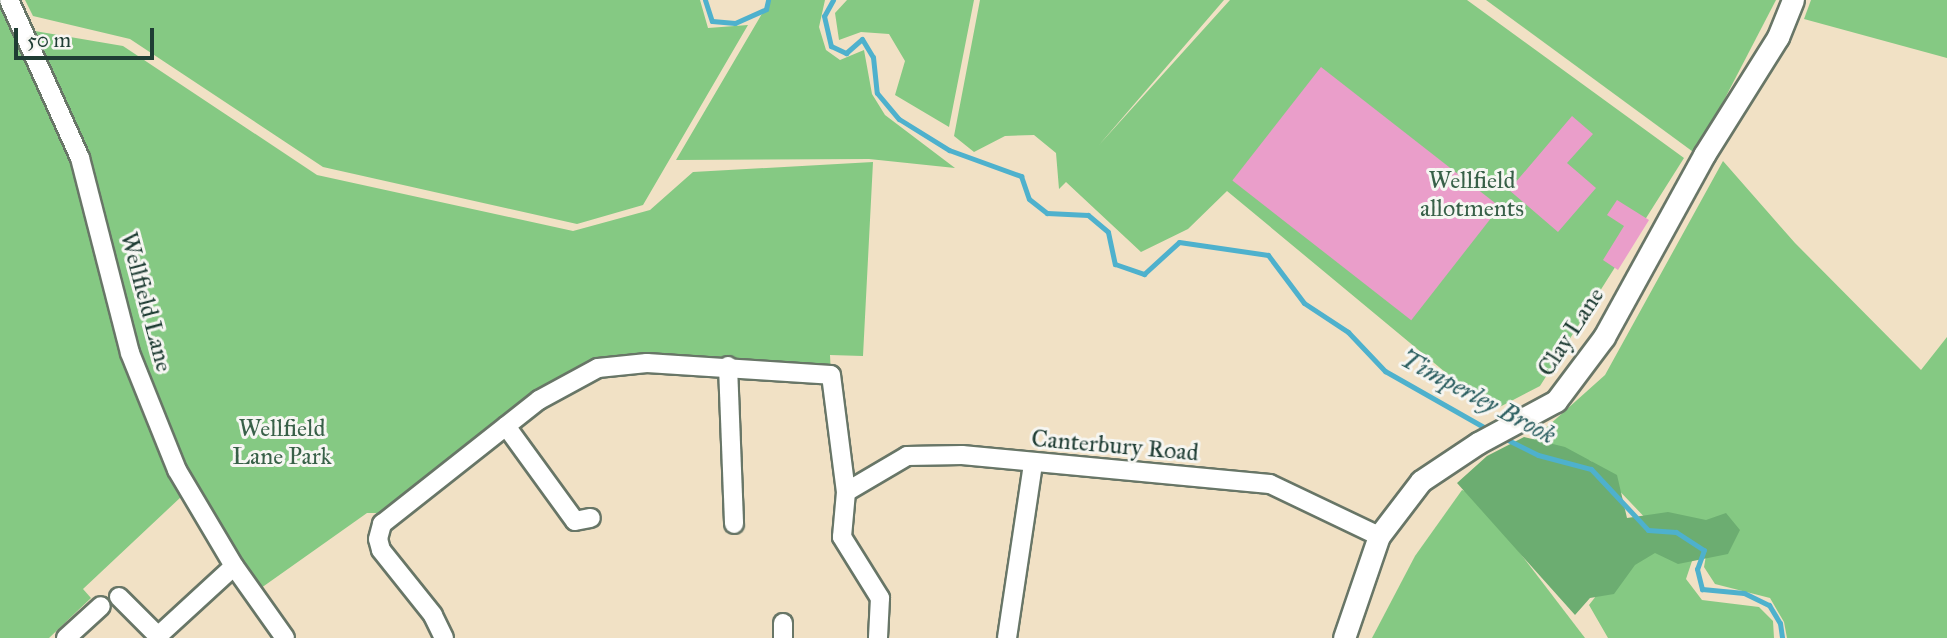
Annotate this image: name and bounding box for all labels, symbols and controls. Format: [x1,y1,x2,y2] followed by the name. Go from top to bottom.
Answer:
[18,14,158,58] scale bar
[27,27,71,53] text: 50 m
[1420,167,1524,223] park label: Wellfield allotments
[114,229,178,375] street label: Wellfield Lane
[1532,282,1610,382] street label: Clay Lane
[1395,343,1561,451] water label: Timperley Brook
[232,415,332,471] park label: Wellfield Lane Park
[1030,424,1200,468] street label: Canterbury Road

